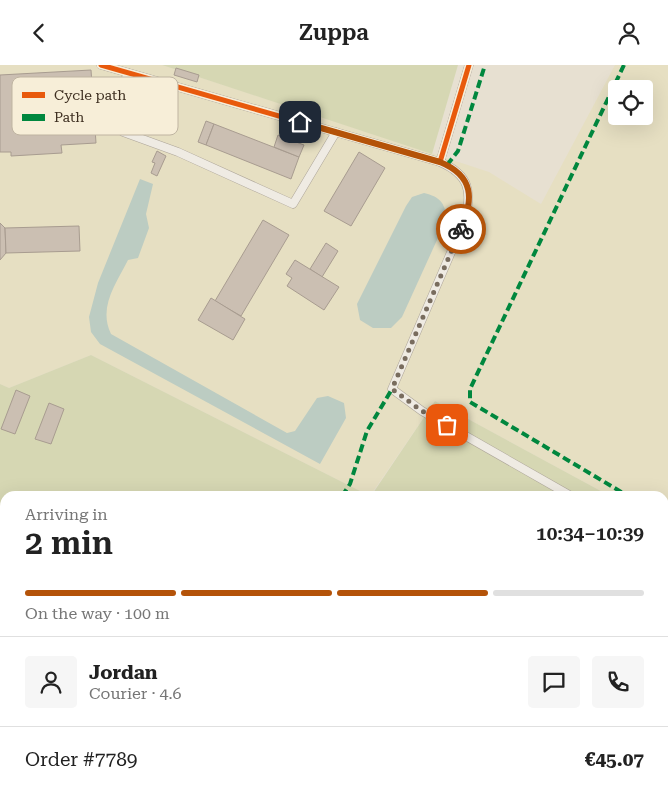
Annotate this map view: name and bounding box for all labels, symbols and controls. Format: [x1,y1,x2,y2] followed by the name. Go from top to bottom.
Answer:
[25,19,53,47] icon: back
[615,19,643,47] icon: person
[299,20,369,45] text: Zuppa
[12,77,178,135] legend
[608,80,653,125] map controls
[608,80,653,125] button: locate
[54,87,126,103] text: Cycle path
[279,101,321,143] pin
[286,108,314,136] icon: home
[54,109,84,125] text: Path
[436,204,486,254] courier
[447,215,475,243] icon: bike
[426,404,468,446] pin
[433,411,461,439] icon: bag
[25,505,108,524] text: Arriving in
[536,522,644,545] text: 10:34–10:39
[25,524,113,562] text: 2 min
[25,604,170,623] text: On the way · 100 m
[25,656,77,708] button: person
[528,656,580,708] button: chat
[592,656,644,708] button: phone
[89,661,158,684] text: Jordan
[89,684,182,703] text: Courier · 4.6
[25,748,137,771] text: Order #7789
[585,748,644,771] text: €45.07

